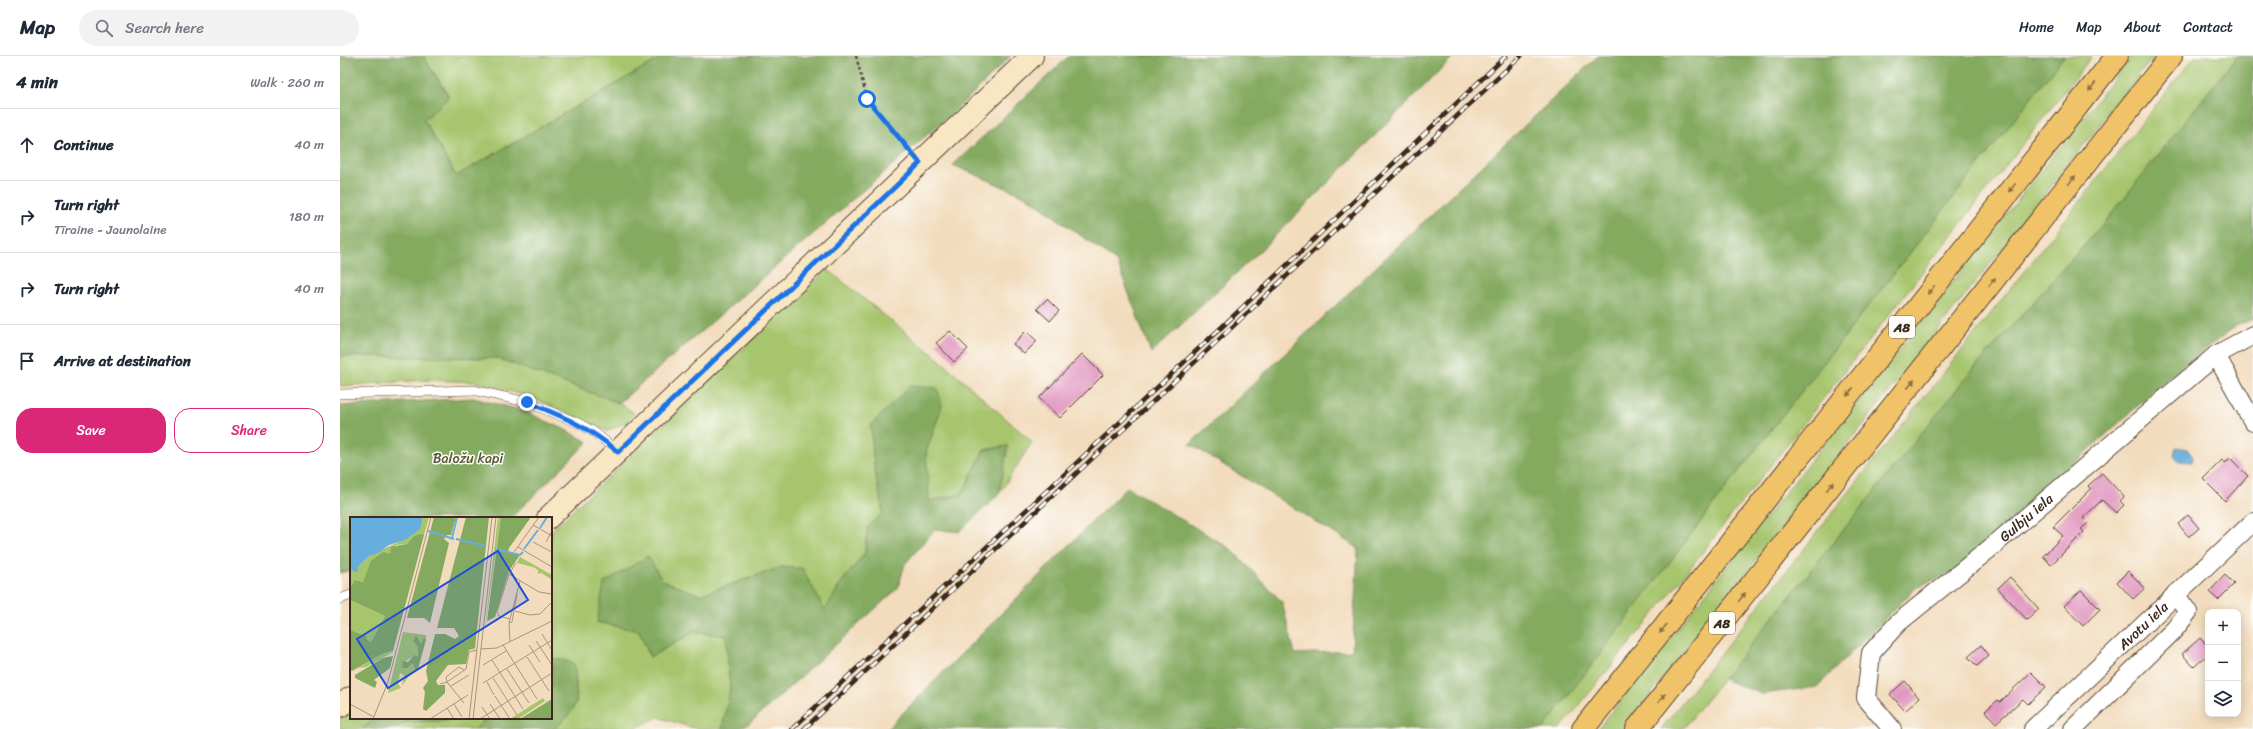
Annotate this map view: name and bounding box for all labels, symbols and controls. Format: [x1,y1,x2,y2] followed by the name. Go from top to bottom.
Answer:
[79,10,359,46] search box
[20,11,55,44] text: Map
[125,15,204,41] text: Search here
[2019,15,2054,40] text: Home
[2076,15,2102,40] text: Map
[2124,15,2161,40] text: About
[2183,15,2233,40] text: Contact
[93,17,115,39] icon: search
[16,67,58,97] text: 4 min
[250,71,324,94] text: Walk · 260 m
[2088,81,2097,92] one-way arrow
[858,90,876,108] route start
[54,132,114,158] text: Continue
[294,133,324,156] text: 40 m
[16,134,38,156] icon: ahead
[2068,174,2077,185] one-way arrow
[2007,183,2016,194] one-way arrow
[54,192,119,218] text: Turn right
[289,205,324,228] text: 180 m
[16,206,38,228] icon: right
[54,218,167,241] text: Tīraine - Jaunolaine
[54,276,119,302] text: Turn right
[1987,276,1996,287] one-way arrow
[294,277,324,300] text: 40 m
[16,278,38,300] icon: right
[1927,285,1935,296] one-way arrow
[1889,316,1915,338] road number: A8
[54,348,191,374] text: Arrive at destination
[16,350,38,372] icon: arrive
[1906,378,1915,389] one-way arrow
[1846,387,1855,398] one-way arrow
[518,393,536,411] route end
[16,408,166,453] button: Save
[174,408,324,453] button: Share
[433,446,504,471] park label: Baložu kapi
[1826,480,1834,491] one-way arrow
[1993,486,2060,548] street label: Gulbju iela
[350,517,552,719] inset map
[1738,591,1747,602] one-way arrow
[2111,594,2175,657] street label: Avotu iela
[2205,609,2241,717] map controls
[2205,609,2241,645] button: +
[1709,612,1735,634] road number: A8
[1658,623,1667,634] one-way arrow
[2205,645,2241,681] button: −
[2205,681,2241,717] button: layers
[1657,693,1666,704] one-way arrow

